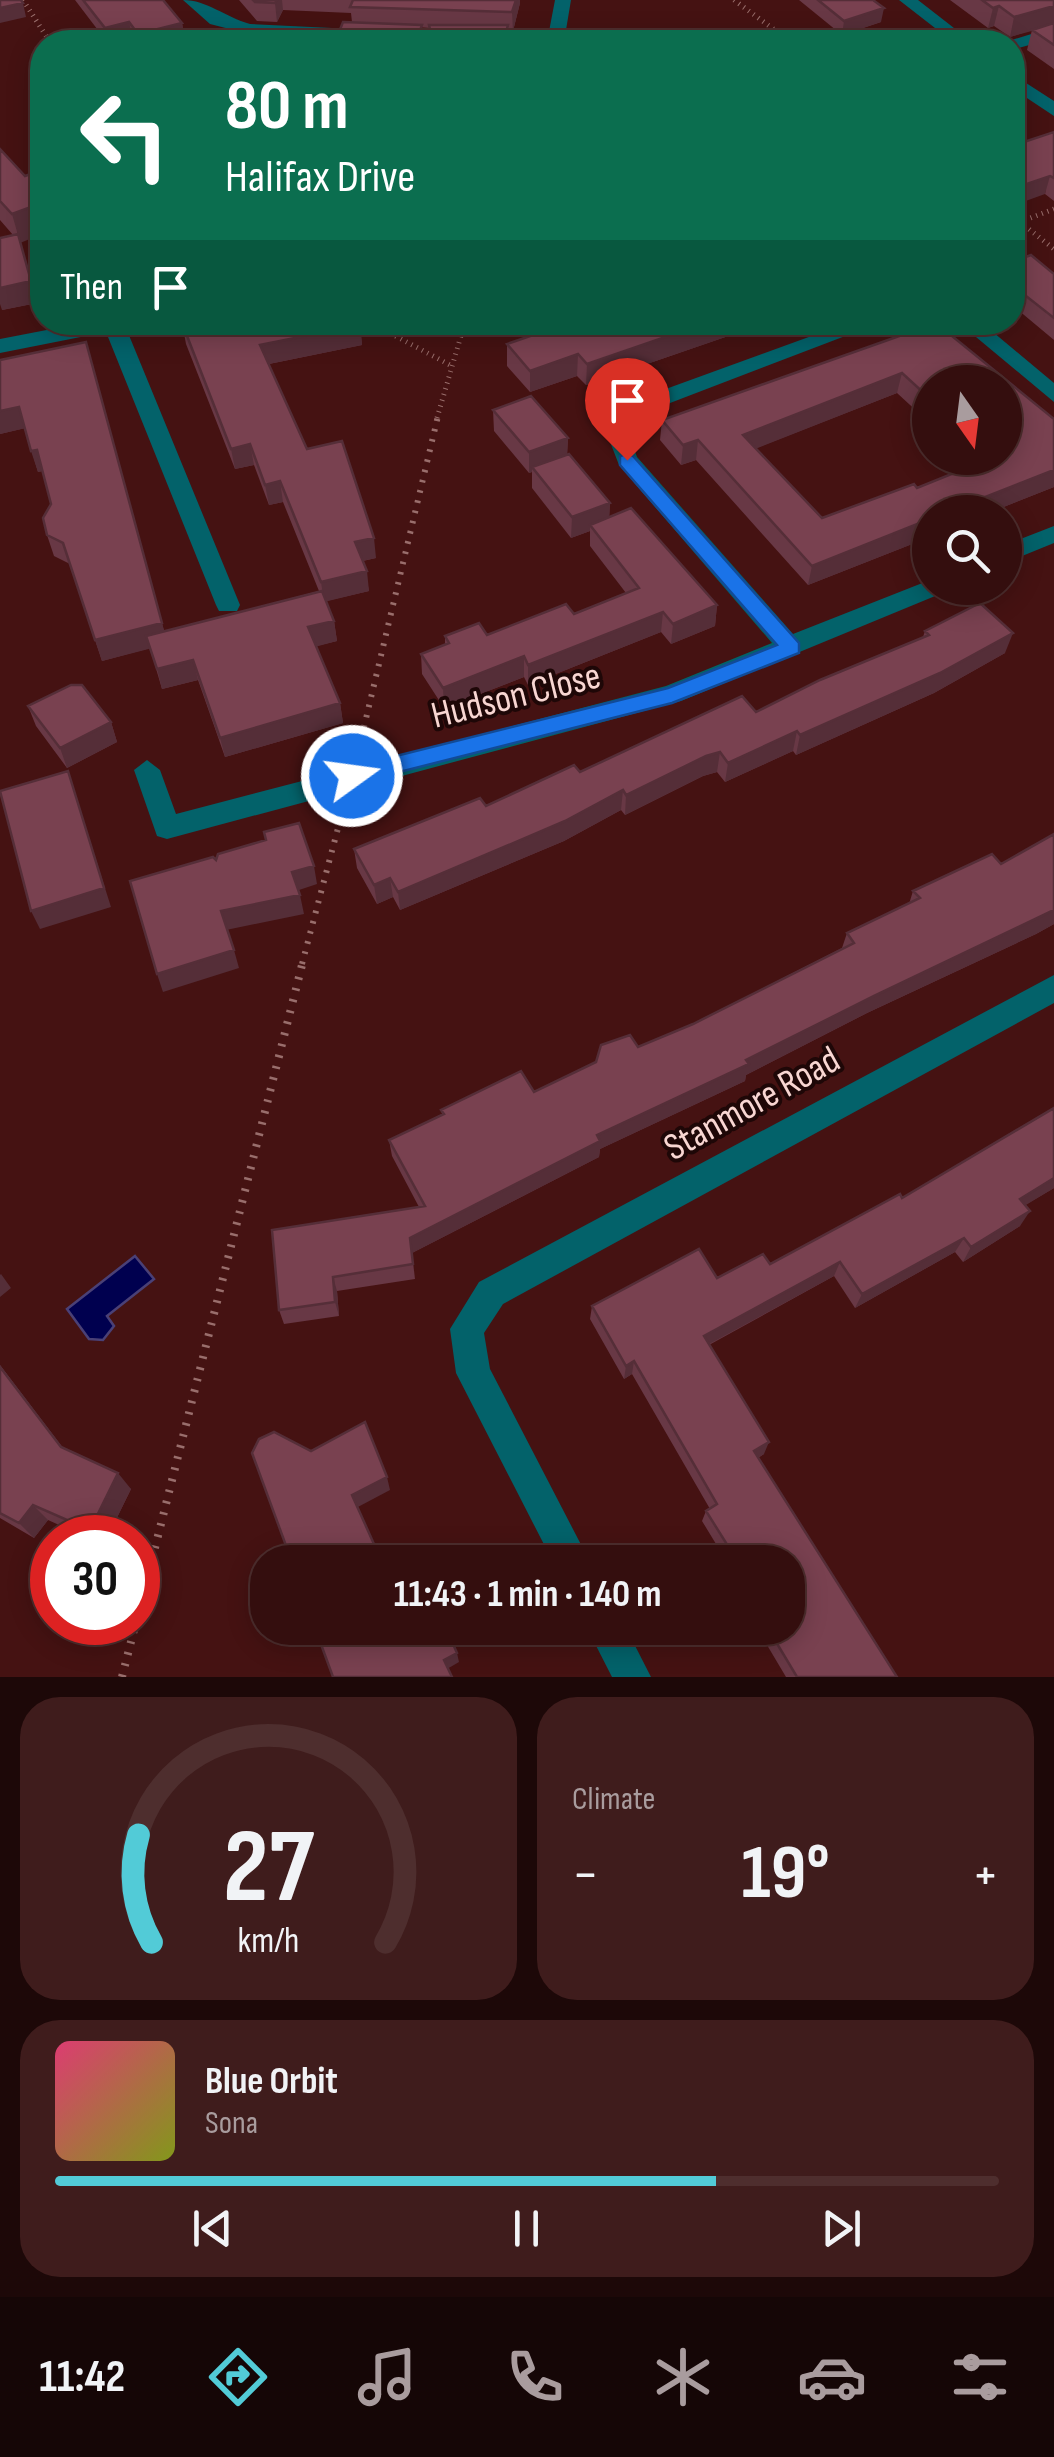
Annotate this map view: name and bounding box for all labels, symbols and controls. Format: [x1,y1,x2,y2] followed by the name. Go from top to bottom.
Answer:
[225,65,349,149] text: 80 m
[60,70,190,200] icon: left
[225,150,415,205] text: Halifax Drive
[143,260,198,315] icon: arrive
[60,265,123,310] text: Then
[585,358,670,461] pin
[912,365,1022,475] north arrow
[912,365,1022,605] map controls
[600,373,655,428] icon: arrive
[912,495,1022,605] button: search
[427,653,605,739] street label: Hudson Close
[300,724,404,828] position arrow
[656,1037,848,1171] street label: Stanmore Road
[30,1515,160,1645] speed limit sign: 30
[394,1572,661,1617] text: 11:43 · 1 min · 140 m
[572,1780,655,1819] text: Climate
[223,1806,315,1931] text: 27
[741,1829,830,1920] text: 19°
[572,1842,599,1909] text: −
[972,1842,999,1909] text: +
[238,1920,299,1963] text: km/h
[205,2059,338,2104] text: Blue Orbit
[205,2104,258,2143] text: Sona
[185,2201,240,2256] icon: previous
[499,2201,554,2256] icon: pause
[814,2201,869,2256] icon: next
[203,2342,273,2412] icon: directions
[352,2342,422,2412] icon: music
[500,2342,570,2412] icon: phone
[648,2342,718,2412] icon: climate
[797,2342,867,2412] icon: car
[945,2342,1015,2412] icon: filters
[39,2350,125,2405] text: 11:42

